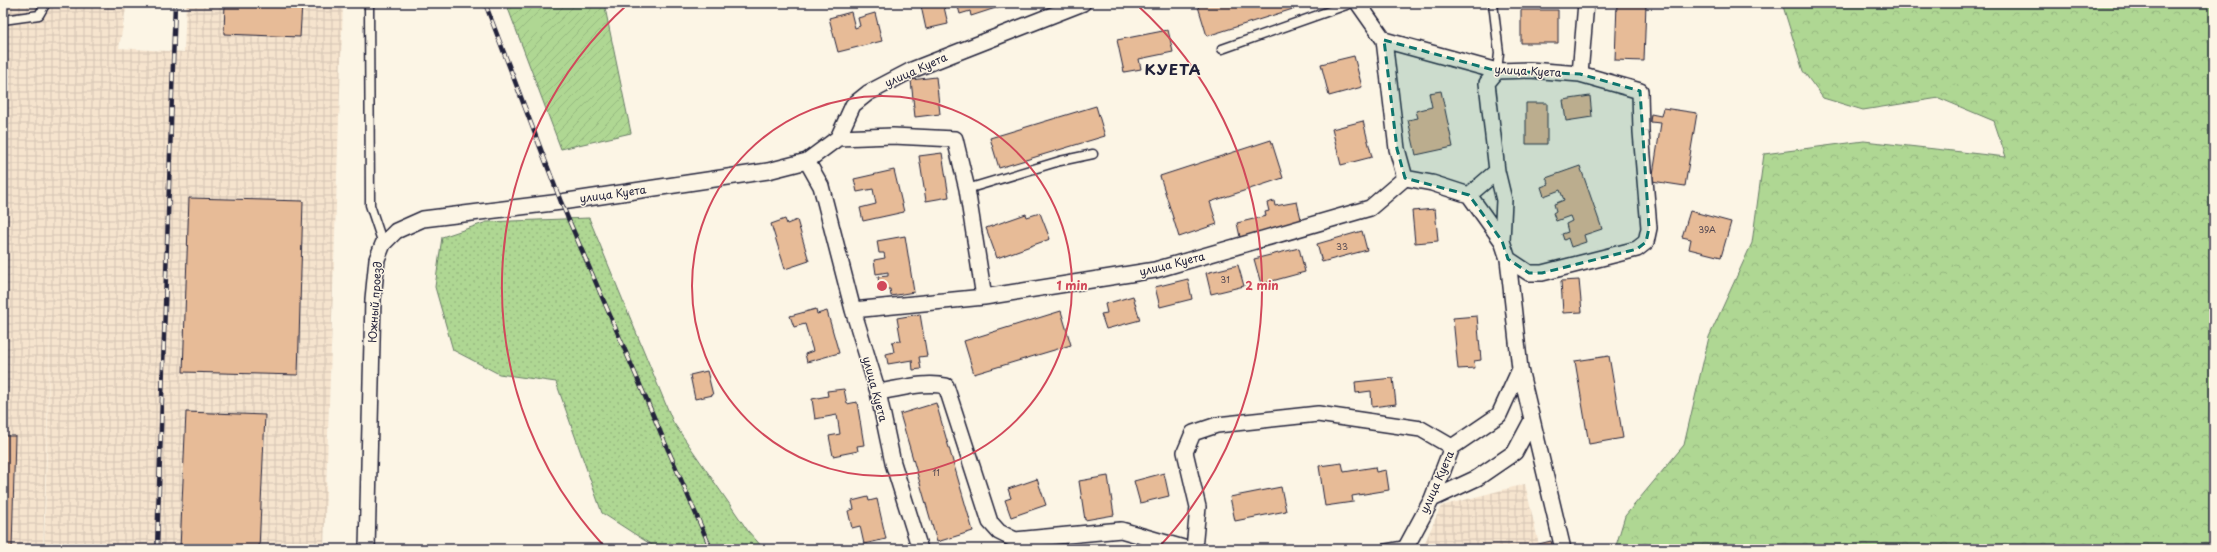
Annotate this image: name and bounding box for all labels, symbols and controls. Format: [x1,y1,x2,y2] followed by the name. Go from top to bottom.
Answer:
[882,48,950,91] street label: улица Куета
[1144,57,1202,80] district label: КУЕТА
[1494,60,1562,81] street label: улица Куета
[579,180,648,207] street label: улица Куета
[1698,222,1716,236] house number: 39А
[1336,239,1348,253] house number: 33
[1137,247,1207,280] street label: улица Куета
[363,261,386,343] street label: Южный проезд
[1220,272,1230,286] house number: 31
[1056,276,1088,294] text: 1 min
[1245,276,1279,294] text: 2 min
[875,279,889,293] centre of rings
[859,354,892,424] street label: улица Куета
[1415,447,1458,516] street label: улица Куета
[932,465,940,479] house number: 11

